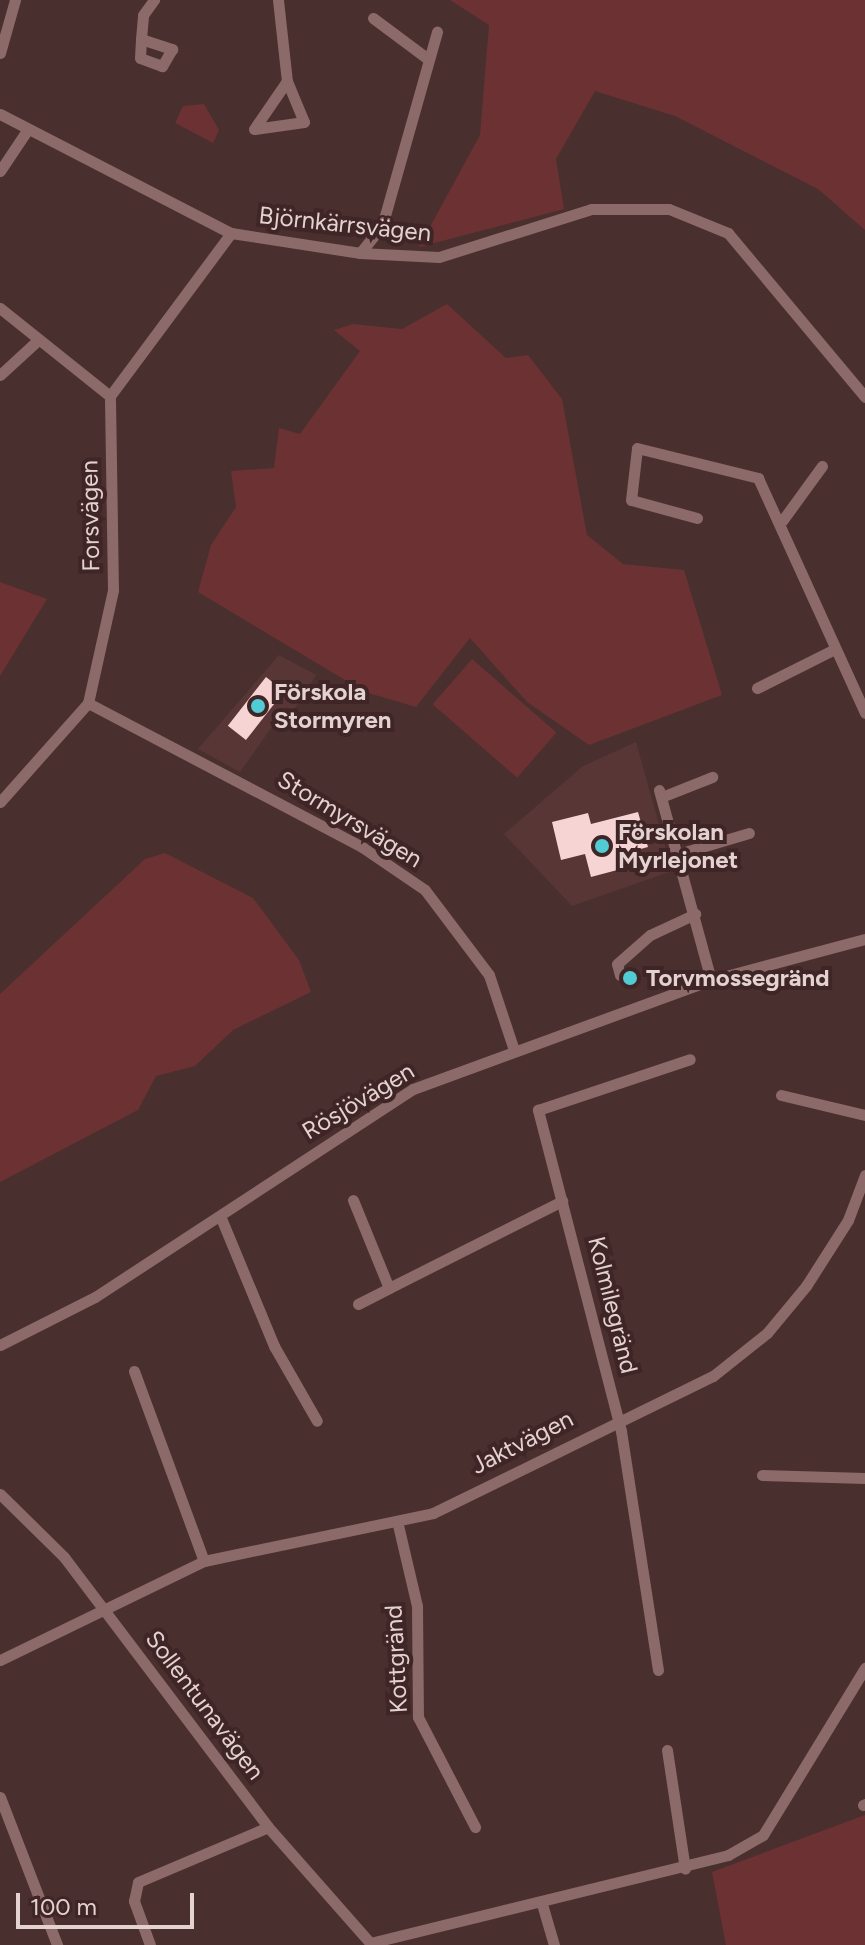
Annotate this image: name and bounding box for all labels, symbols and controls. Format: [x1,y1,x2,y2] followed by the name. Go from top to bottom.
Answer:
[257,201,433,247] street label: Björnkärrsvägen
[75,460,105,572] street label: Forsvägen
[274,678,391,734] place label: Förskola Stormyren
[249,697,267,715] marker: Förskola Stormyren
[273,765,427,873] street label: Stormyrsvägen
[618,818,738,874] place label: Förskolan Myrlejonet
[593,837,611,855] marker: Förskolan Myrlejonet
[646,964,829,992] place label: Torvmossegränd
[621,969,639,987] marker: Torvmossegränd
[297,1056,419,1146] street label: Rösjövägen
[582,1234,644,1376] street label: Kolmilegränd
[466,1404,578,1480] street label: Jaktvägen
[379,1604,413,1714] street label: Kottgränd
[140,1625,270,1785] street label: Sollentunavägen
[20,1877,198,1927] scale bar
[30,1892,97,1921] text: 100 m

